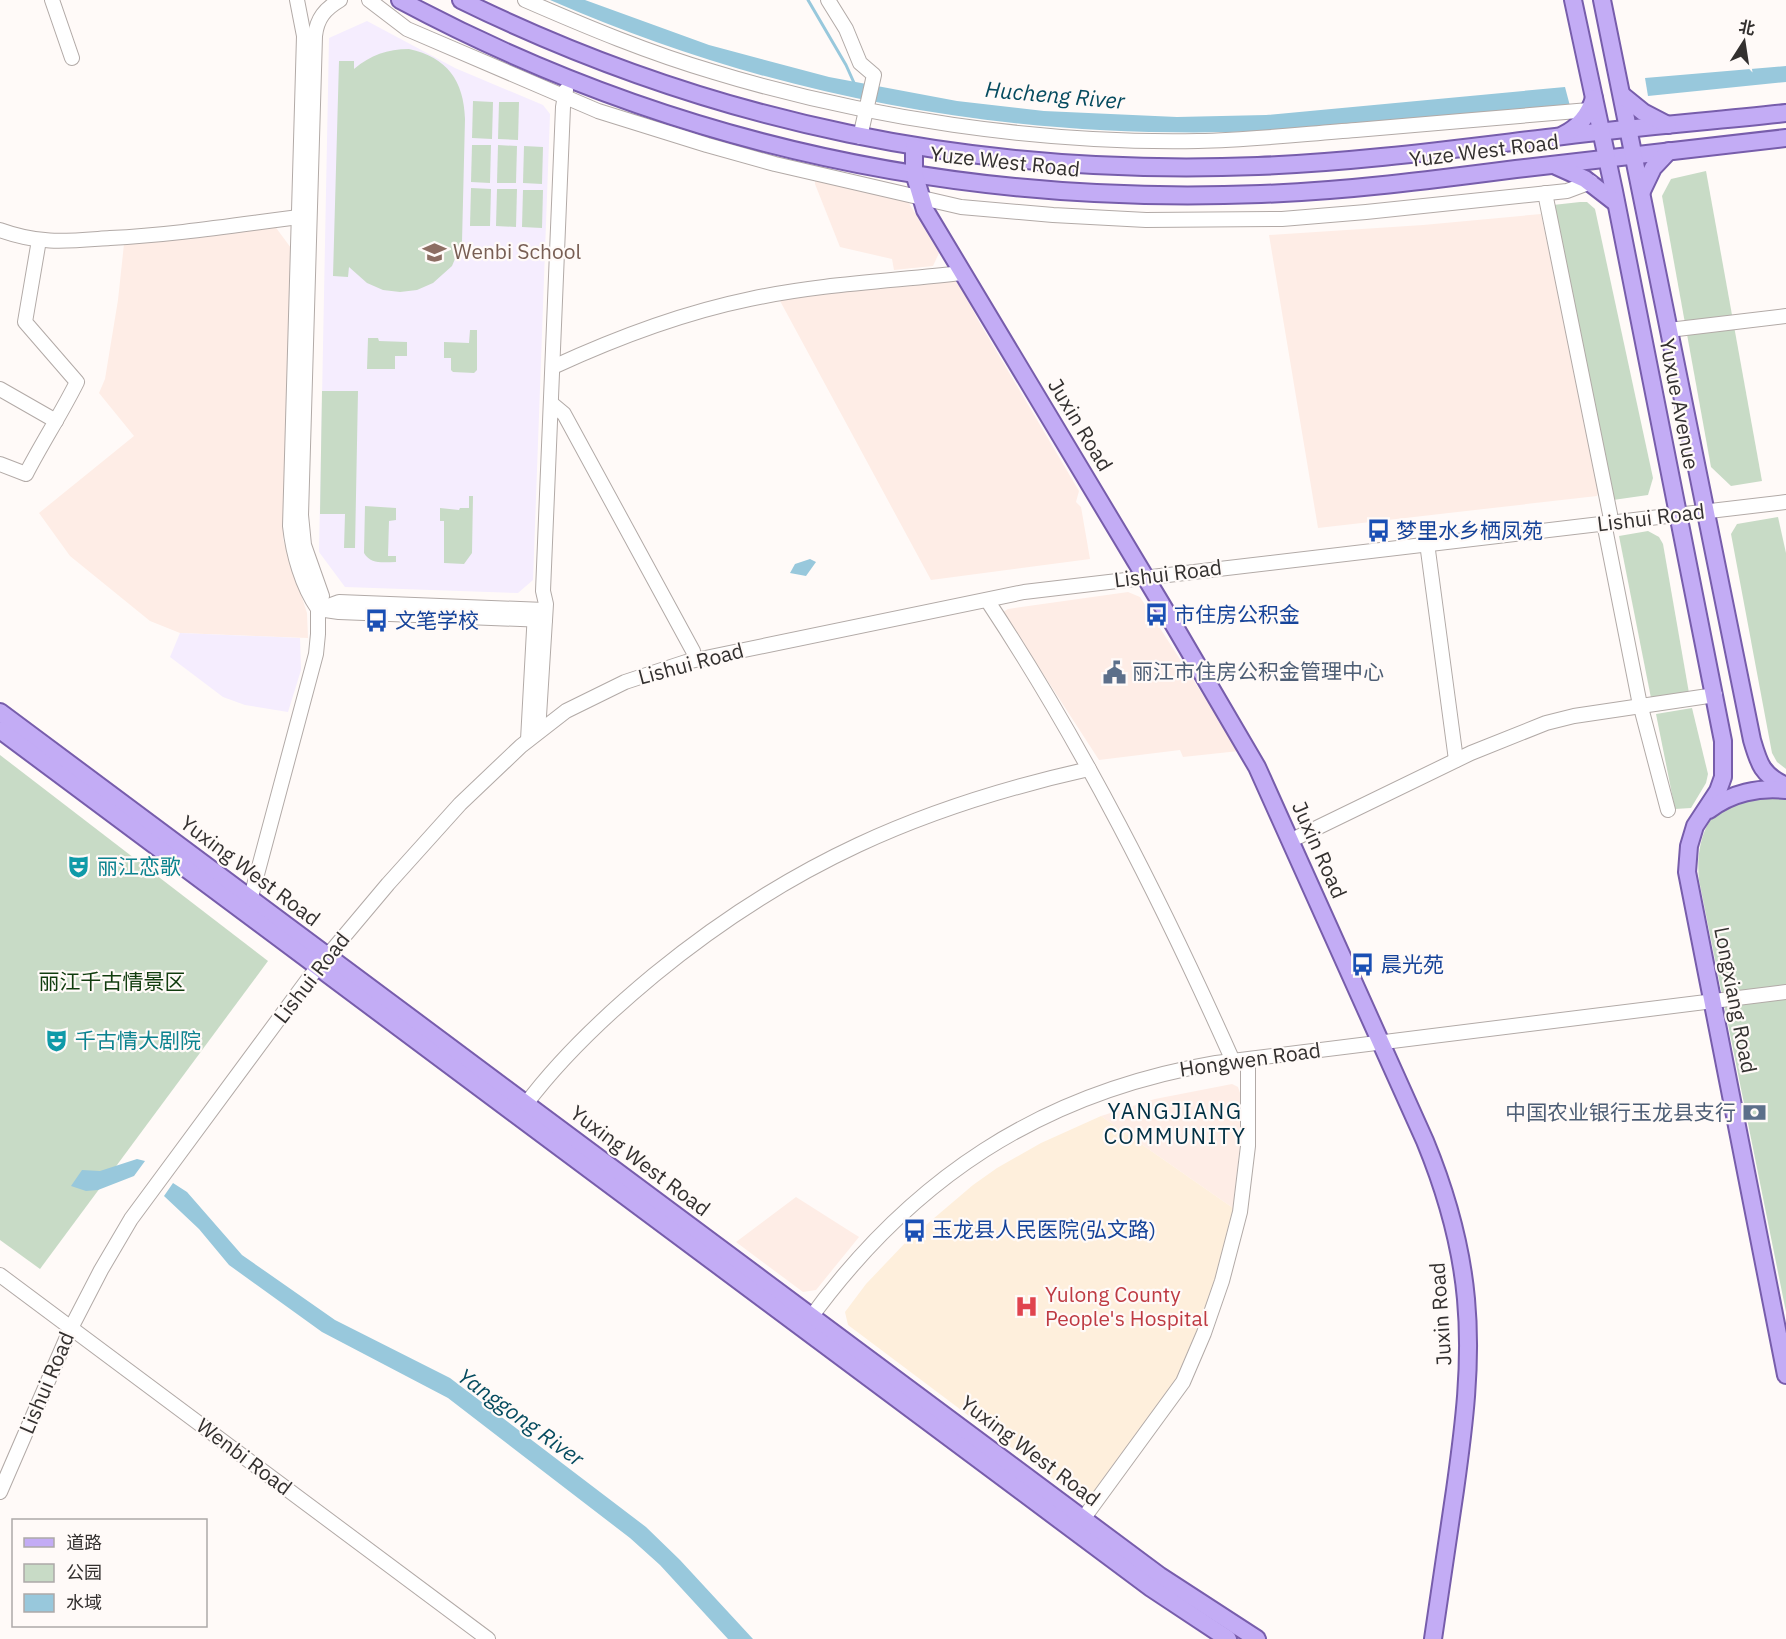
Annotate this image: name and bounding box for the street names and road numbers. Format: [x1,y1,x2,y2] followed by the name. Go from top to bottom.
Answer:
[1408,127,1560,173] street label: Yuze West Road
[929,139,1081,183] street label: Yuze West Road
[1654,336,1706,472] street label: Yuxue Avenue
[1042,373,1120,476] street label: Juxin Road
[1595,497,1706,538] street label: Lishui Road
[1112,553,1223,594] street label: Lishui Road
[635,635,747,691] street label: Lishui Road
[1286,797,1354,903] street label: Juxin Road
[175,808,326,932] street label: Yuxing West Road
[1708,924,1764,1075] street label: Longxiang Road
[267,926,356,1029] street label: Lishui Road
[1177,1035,1322,1083] street label: Hongwen Road
[565,1098,716,1222] street label: Yuxing West Road
[1422,1261,1458,1367] street label: Juxin Road
[12,1327,80,1438] street label: Lishui Road
[955,1388,1106,1512] street label: Yuxing West Road
[191,1411,298,1501] street label: Wenbi Road

